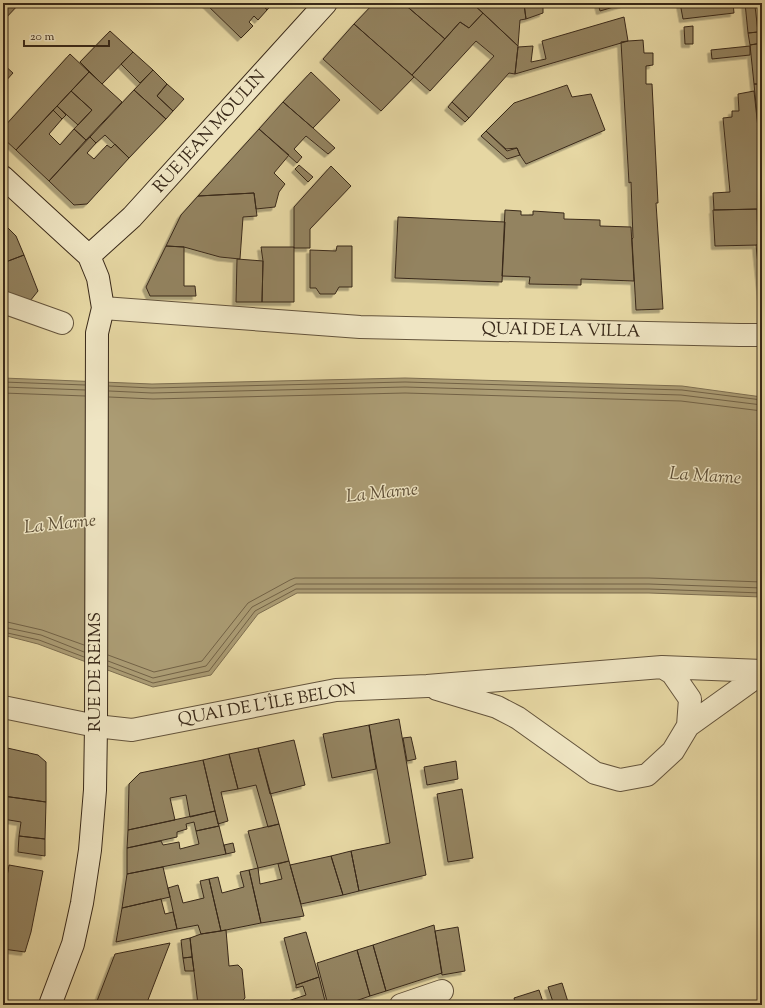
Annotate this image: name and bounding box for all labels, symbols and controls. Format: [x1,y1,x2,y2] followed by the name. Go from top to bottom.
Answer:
[24,22,109,48] scale bar
[30,28,55,46] text: 20 m
[148,65,272,199] street label: RUE JEAN MOULIN
[481,318,641,344] street label: QUAI DE LA VILLA
[668,462,742,492] water label: La Marne
[345,477,419,511] water label: La Marne
[23,508,97,542] water label: La Marne
[84,612,108,732] street label: RUE DE REIMS
[176,678,358,732] street label: QUAI DE L'ÎLE BELON

